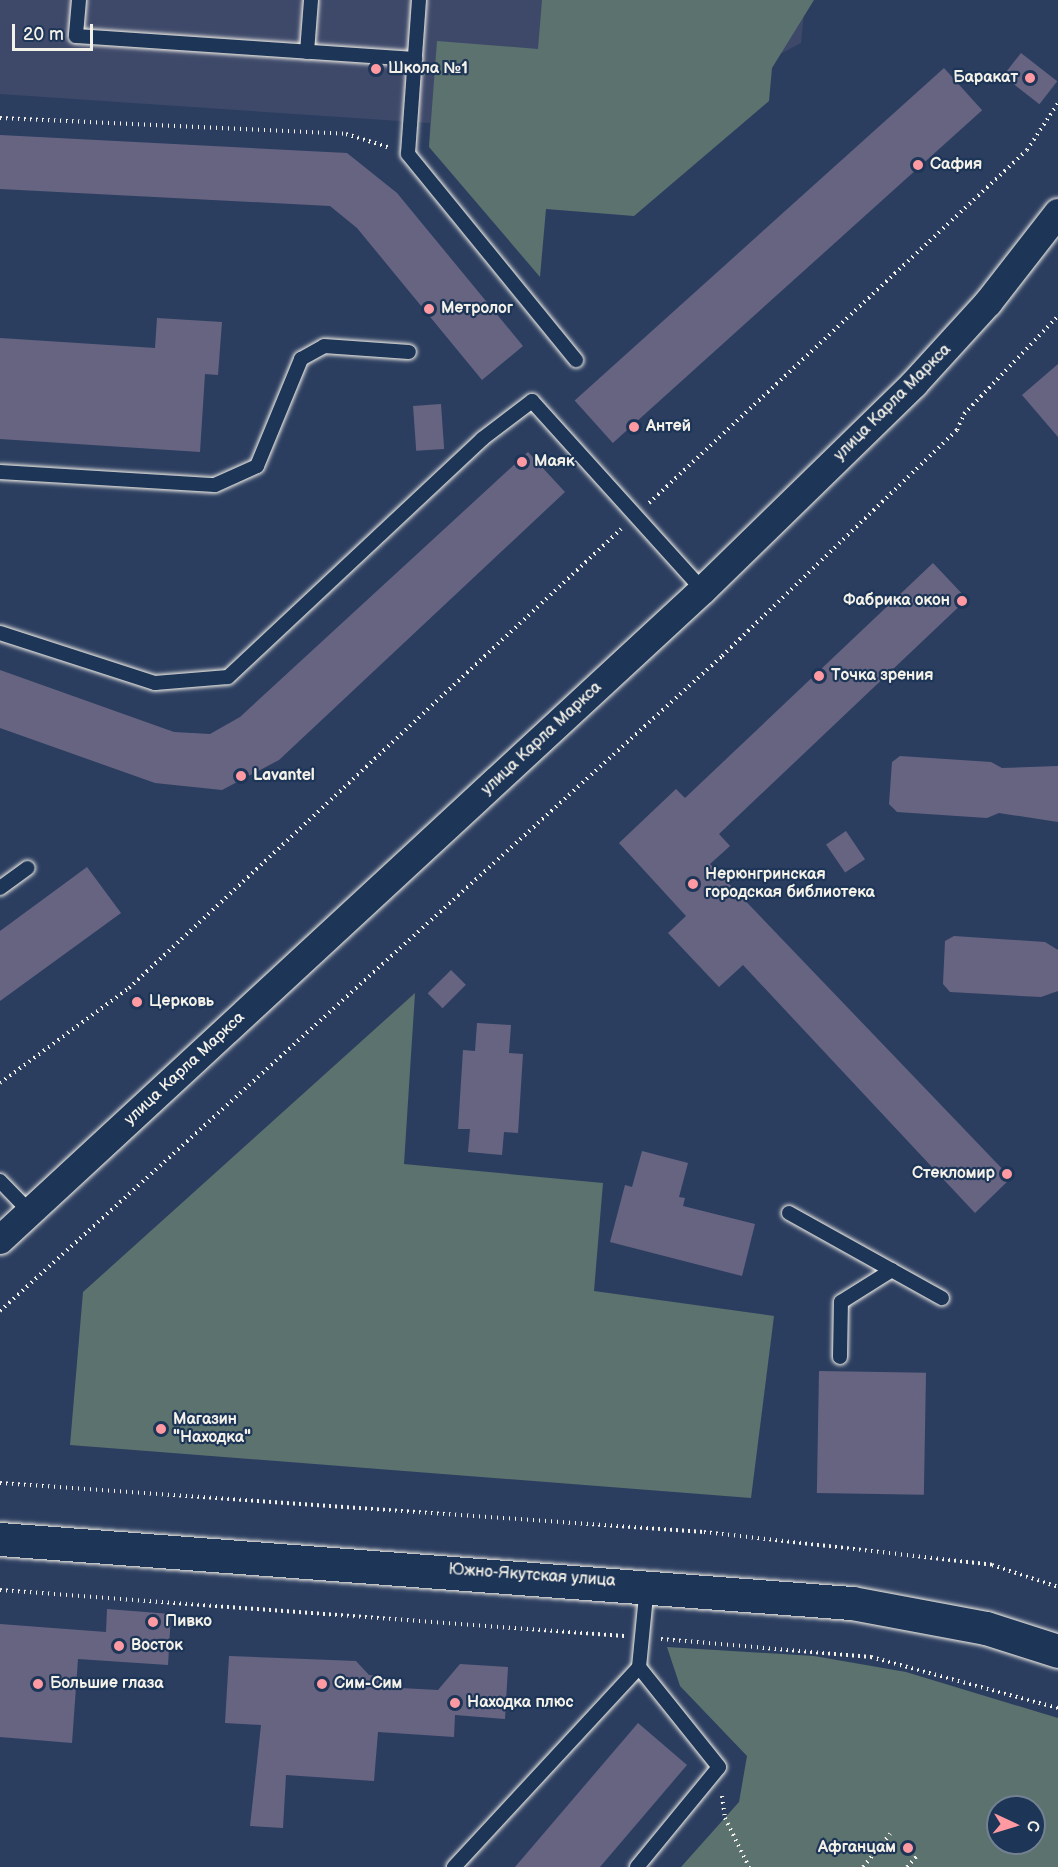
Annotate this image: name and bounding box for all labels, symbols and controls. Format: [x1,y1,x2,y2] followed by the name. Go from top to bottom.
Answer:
[15,12,96,50] scale bar
[23,24,64,45] text: 20 m
[388,59,468,79] place label: Школа №1
[369,62,383,76] marker: Школа №1
[953,68,1018,88] place label: Баракат
[1023,71,1037,85] marker: Баракат
[930,155,982,175] place label: Сафия
[911,158,925,172] marker: Сафия
[441,299,513,319] place label: Метролог
[422,302,436,316] marker: Метролог
[831,341,955,465] street label: улица Карла Маркса
[646,417,691,437] place label: Антей
[627,420,641,434] marker: Антей
[534,452,575,472] place label: Маяк
[515,455,529,469] marker: Маяк
[843,591,950,611] place label: Фабрика окон
[955,594,969,608] marker: Фабрика окон
[831,666,934,686] place label: Точка зрения
[812,669,826,683] marker: Точка зрения
[478,678,606,800] street label: улица Карла Маркса
[253,766,315,786] place label: Lavantel
[234,769,248,783] marker: Lavantel
[705,865,875,903] place label: Нерюнгринская городская библиотека
[686,877,700,891] marker: Нерюнгринская городская библиотека
[149,992,214,1012] place label: Церковь
[130,995,144,1009] marker: Церковь
[121,1008,249,1130] street label: улица Карла Маркса
[912,1164,995,1184] place label: Стекломир
[1000,1167,1014,1181] marker: Стекломир
[173,1410,251,1448] place label: Магазин "Находка"
[154,1422,168,1436] marker: Магазин "Находка"
[448,1561,616,1591] street label: Южно-Якутская улица
[165,1612,212,1632] place label: Пивко
[146,1615,160,1629] marker: Пивко
[131,1636,183,1656] place label: Восток
[112,1639,126,1653] marker: Восток
[50,1674,164,1694] place label: Большие глаза
[334,1674,402,1694] place label: Сим-Сим
[31,1677,45,1691] marker: Большие глаза
[315,1677,329,1691] marker: Сим-Сим
[467,1693,574,1713] place label: Находка плюс
[448,1696,462,1710] marker: Находка плюс
[986,1795,1046,1855] north arrow
[1023,1820,1042,1832] text: С
[818,1838,896,1858] place label: Афганцам
[901,1841,915,1855] marker: Афганцам

